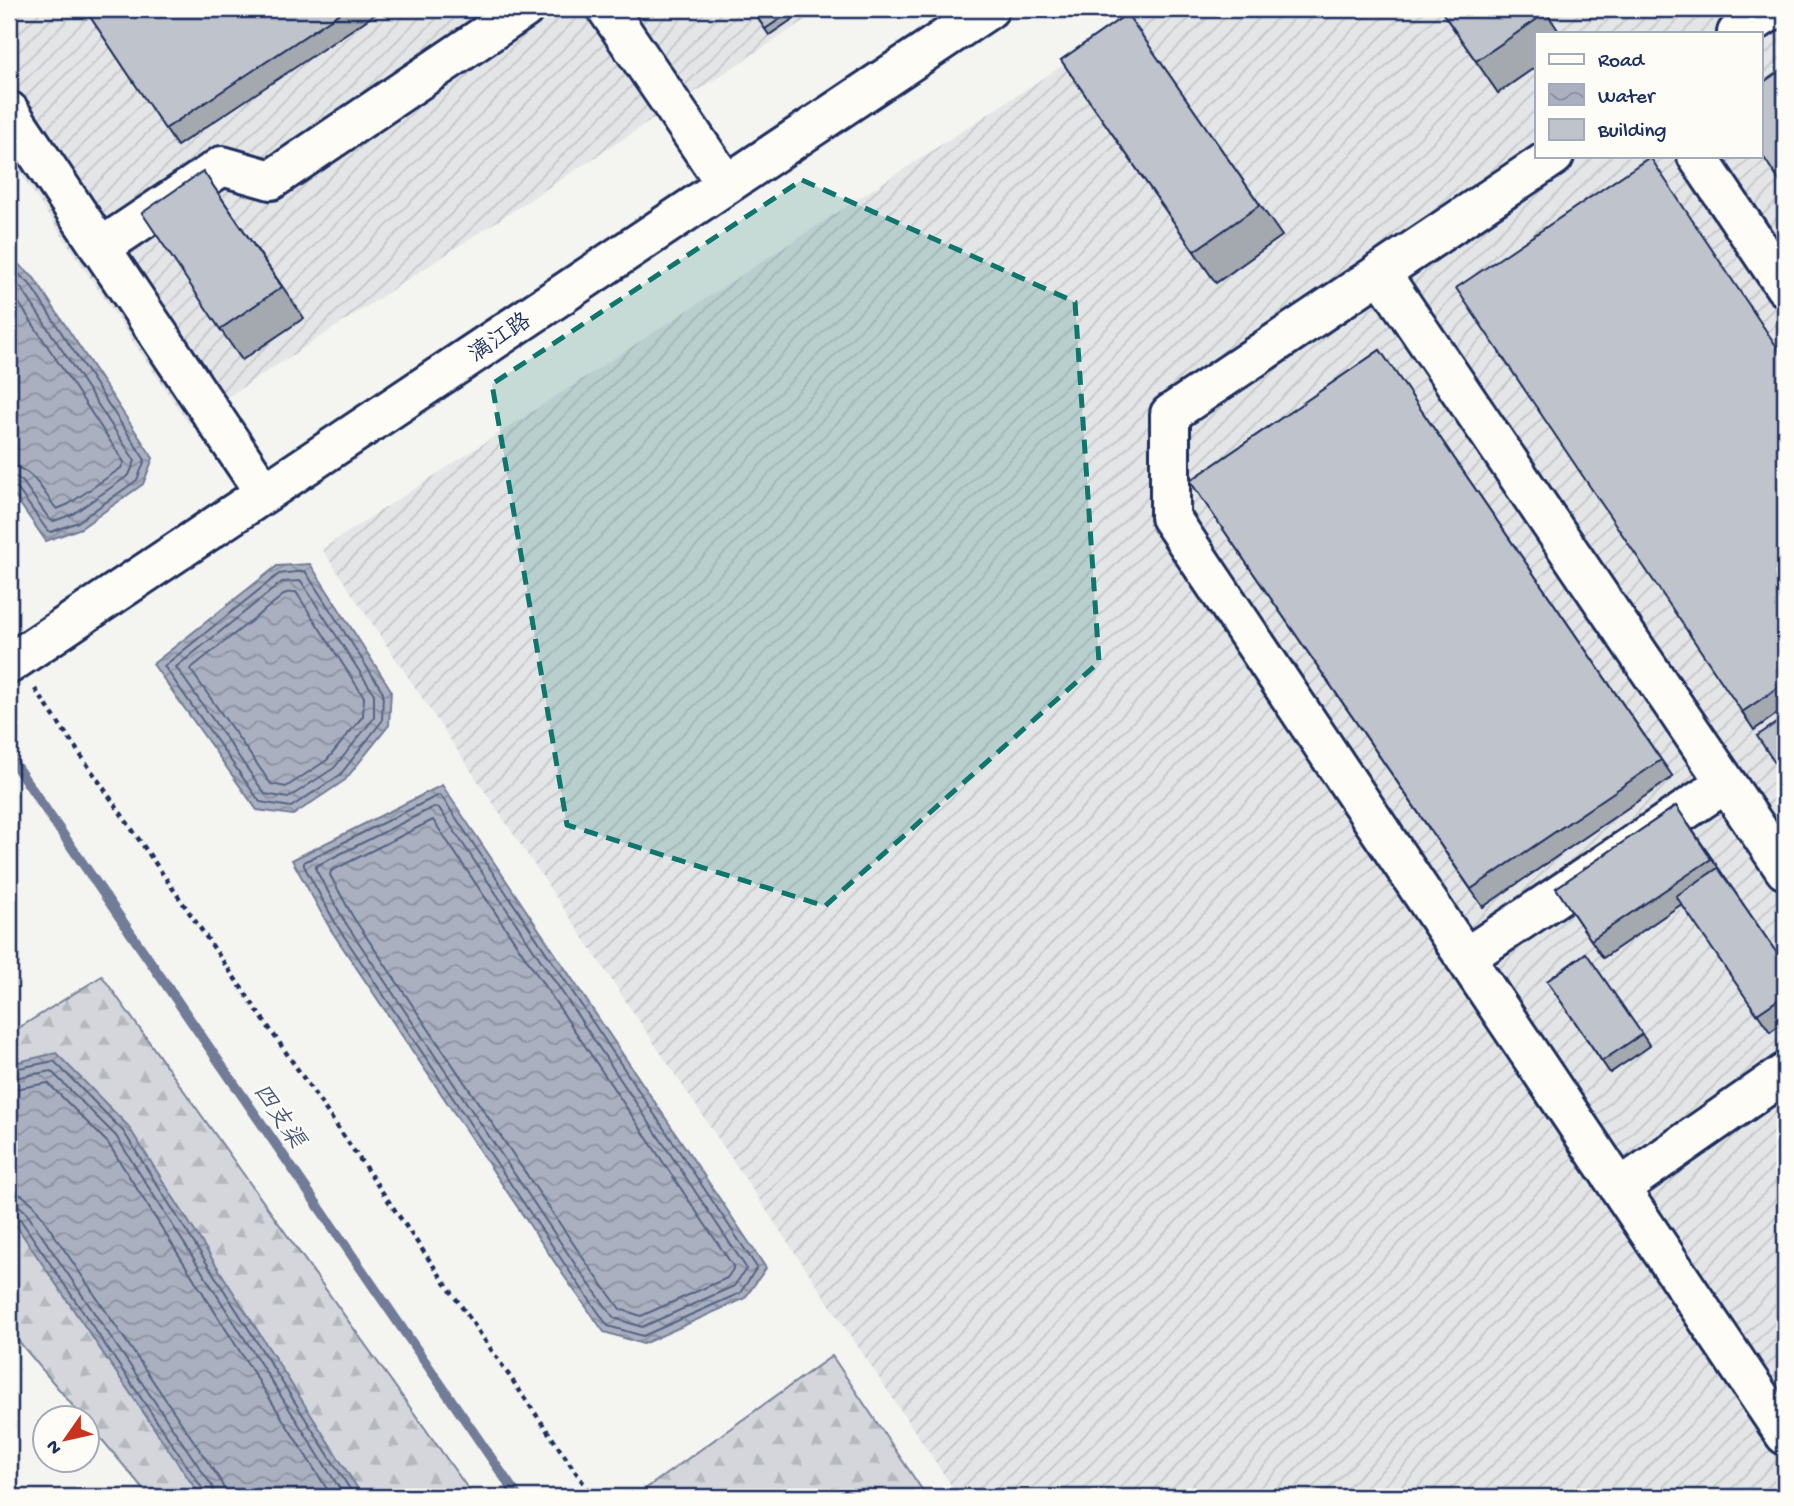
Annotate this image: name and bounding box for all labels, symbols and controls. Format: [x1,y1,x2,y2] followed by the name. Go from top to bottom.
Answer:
[1535,32,1762,158] legend
[1598,50,1646,75] text: Road
[1598,86,1656,111] text: Water
[1597,120,1667,145] text: Building
[464,308,537,369] street label: 漓江路
[245,1078,311,1157] water label: 四支渠
[32,1404,102,1474] north arrow
[42,1435,68,1458] text: N

